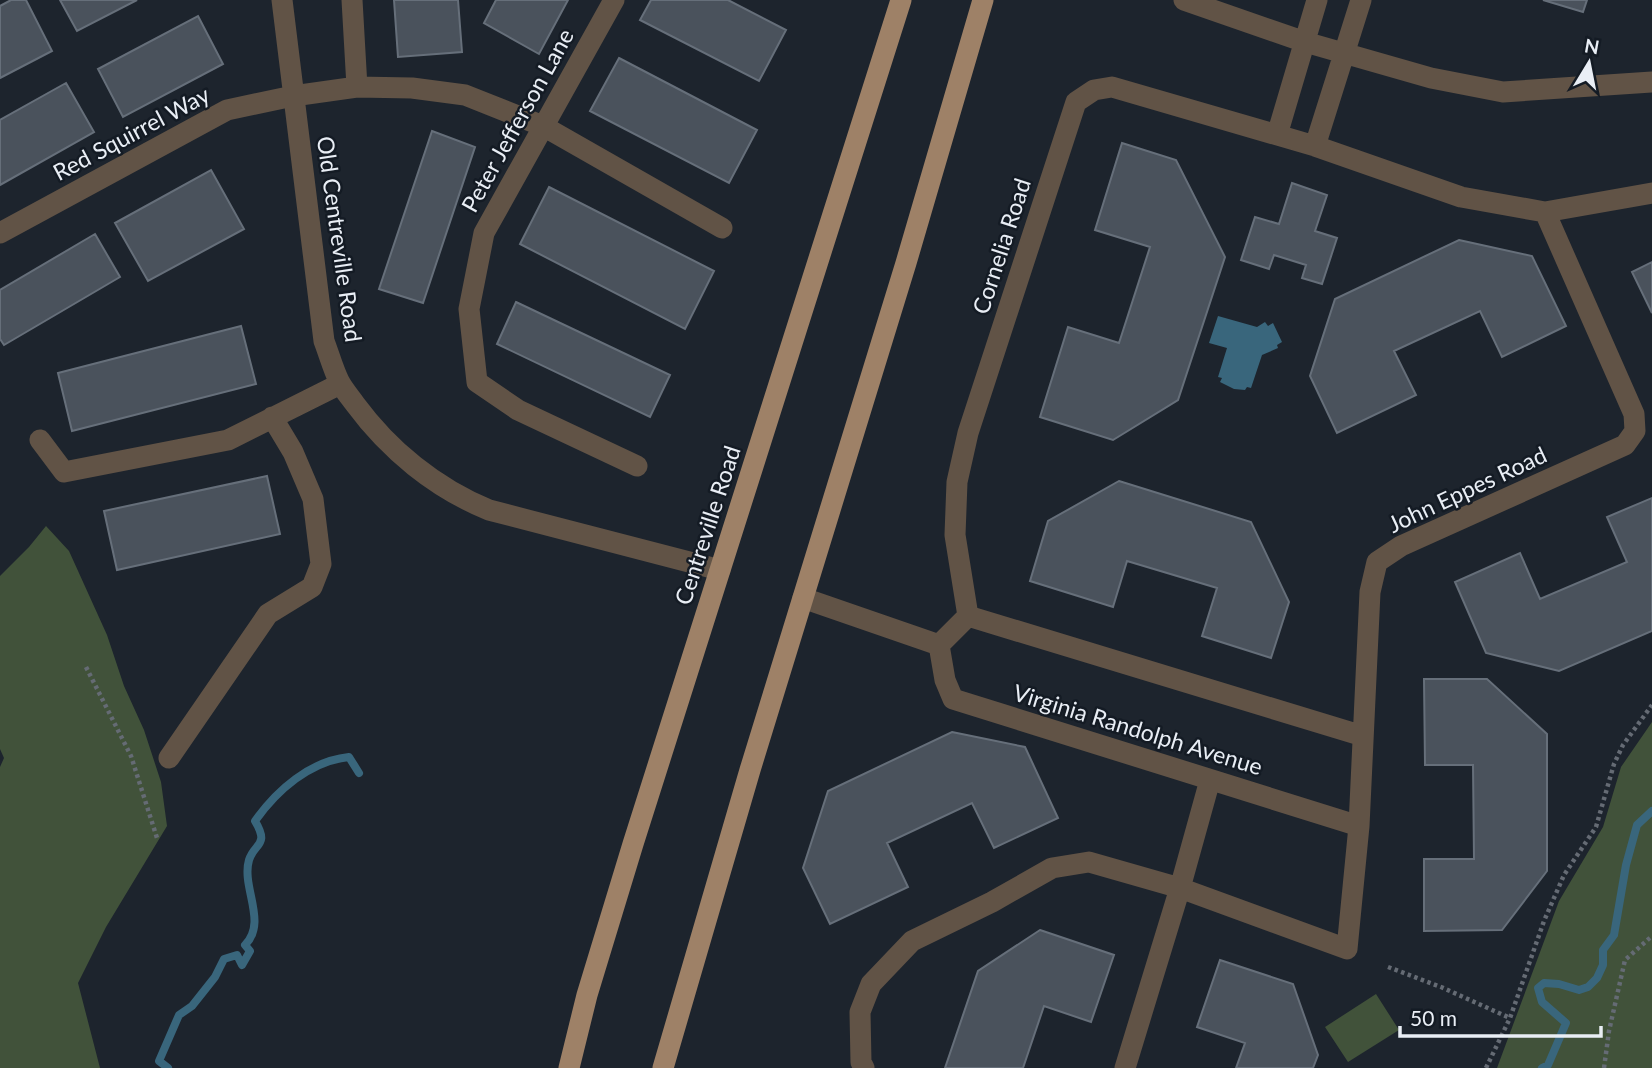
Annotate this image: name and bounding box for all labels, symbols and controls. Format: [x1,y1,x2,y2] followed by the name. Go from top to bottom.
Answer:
[455,23,579,217] street label: Peter Jefferson Lane
[1554,28,1624,98] north arrow
[1583,33,1601,58] text: N
[48,80,214,186] street label: Red Squirrel Way
[312,134,368,344] street label: Old Centreville Road
[966,175,1036,317] street label: Cornelia Road
[1383,440,1551,538] street label: John Eppes Road
[668,442,746,608] street label: Centreville Road
[1010,678,1266,780] street label: Virginia Randolph Avenue
[1400,995,1601,1038] scale bar
[1410,1005,1457,1030] text: 50 m

